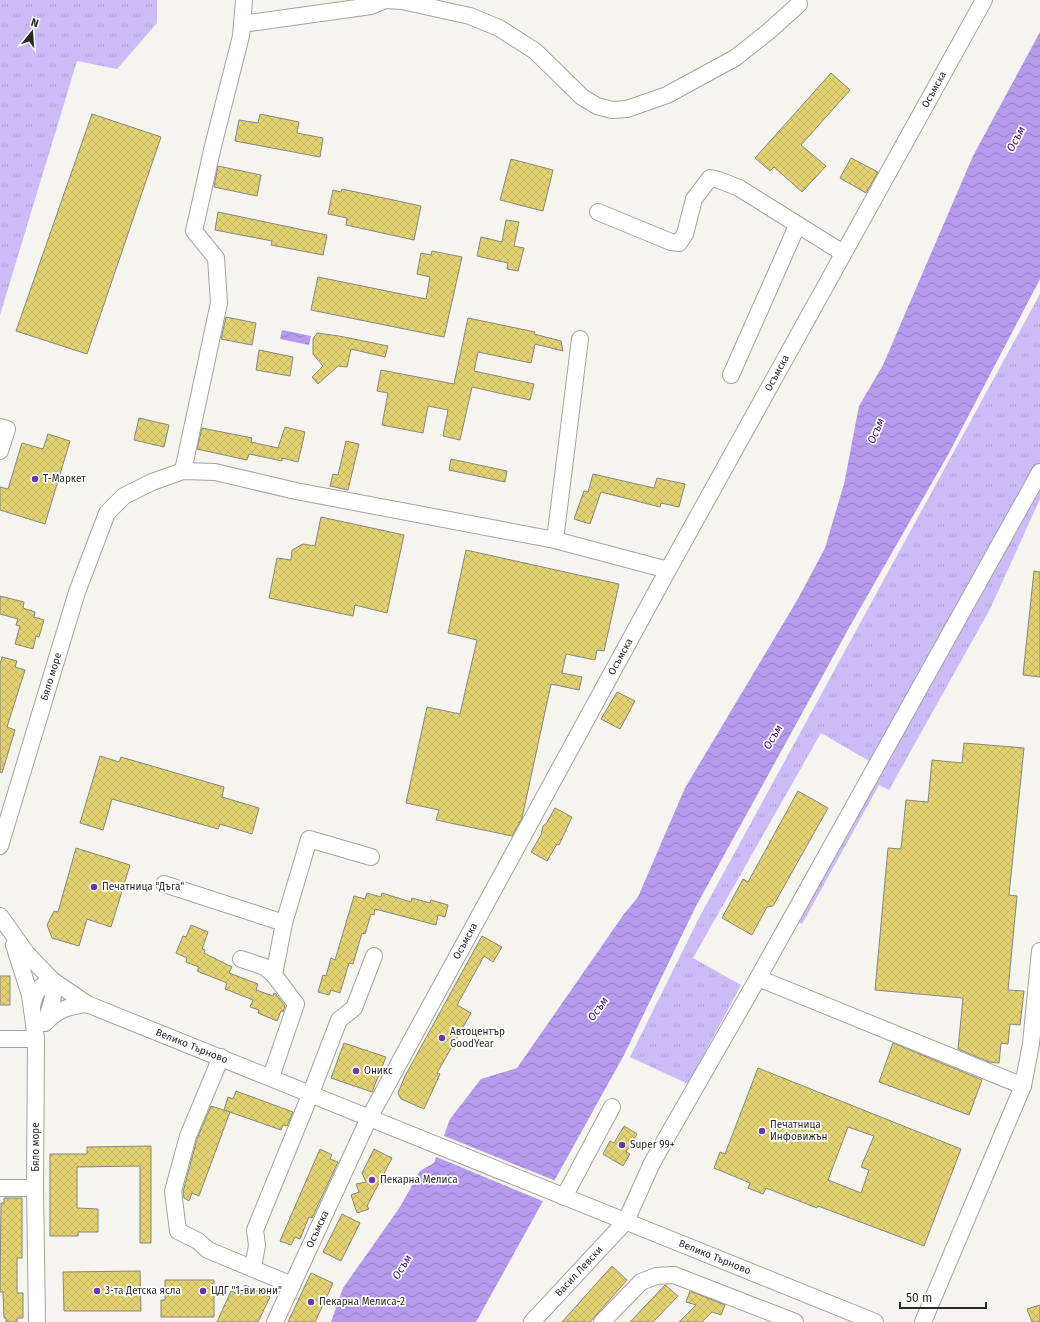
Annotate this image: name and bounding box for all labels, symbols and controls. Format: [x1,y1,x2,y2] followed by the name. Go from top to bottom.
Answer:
[12,12,52,52] north arrow
[29,16,40,30] text: N
[919,69,949,110] street label: Осъмска
[1004,124,1028,154] water label: Осъм
[762,353,792,393] street label: Осъмска
[865,416,887,446] water label: Осъм
[43,473,86,485] place label: Т-Маркет
[30,474,40,484] marker: Т-Маркет
[606,636,635,677] street label: Осъмска
[38,651,64,702] street label: Бяло море
[761,722,785,752] water label: Осъм
[102,881,184,893] place label: Печатница "Дъга"
[89,882,99,892] marker: Печатница "Дъга"
[451,921,480,962] street label: Осъмска
[585,994,611,1024] water label: Осъм
[154,1026,230,1066] street label: Велико Търново
[450,1026,505,1050] place label: Автоцентър GoodYear
[437,1033,447,1043] marker: Автоцентър GoodYear
[364,1065,393,1077] place label: Оникс
[351,1066,361,1076] marker: Оникс
[770,1119,828,1143] place label: Печатница Инфовижън
[30,1122,42,1172] street label: Бяло море
[757,1126,767,1136] marker: Печатница Инфовижън
[630,1139,675,1151] place label: Super 99+
[617,1140,627,1150] marker: Super 99+
[380,1174,458,1186] place label: Пекарна Мелиса
[367,1175,377,1185] marker: Пекарна Мелиса
[304,1209,331,1250] street label: Осъмска
[677,1237,753,1277] street label: Велико Търново
[553,1244,605,1299] street label: Васил Левски
[389,1252,415,1282] water label: Осъм
[900,1284,986,1310] scale bar
[105,1285,181,1297] place label: 3-та Детска ясла
[211,1285,282,1297] place label: ЦДГ "1-ви юни"
[92,1286,102,1296] marker: 3-та Детска ясла
[198,1286,208,1296] marker: ЦДГ "1-ви юни"
[906,1291,932,1305] text: 50 m
[319,1296,405,1308] place label: Пекарна Мелиса-2
[306,1297,316,1307] marker: Пекарна Мелиса-2

